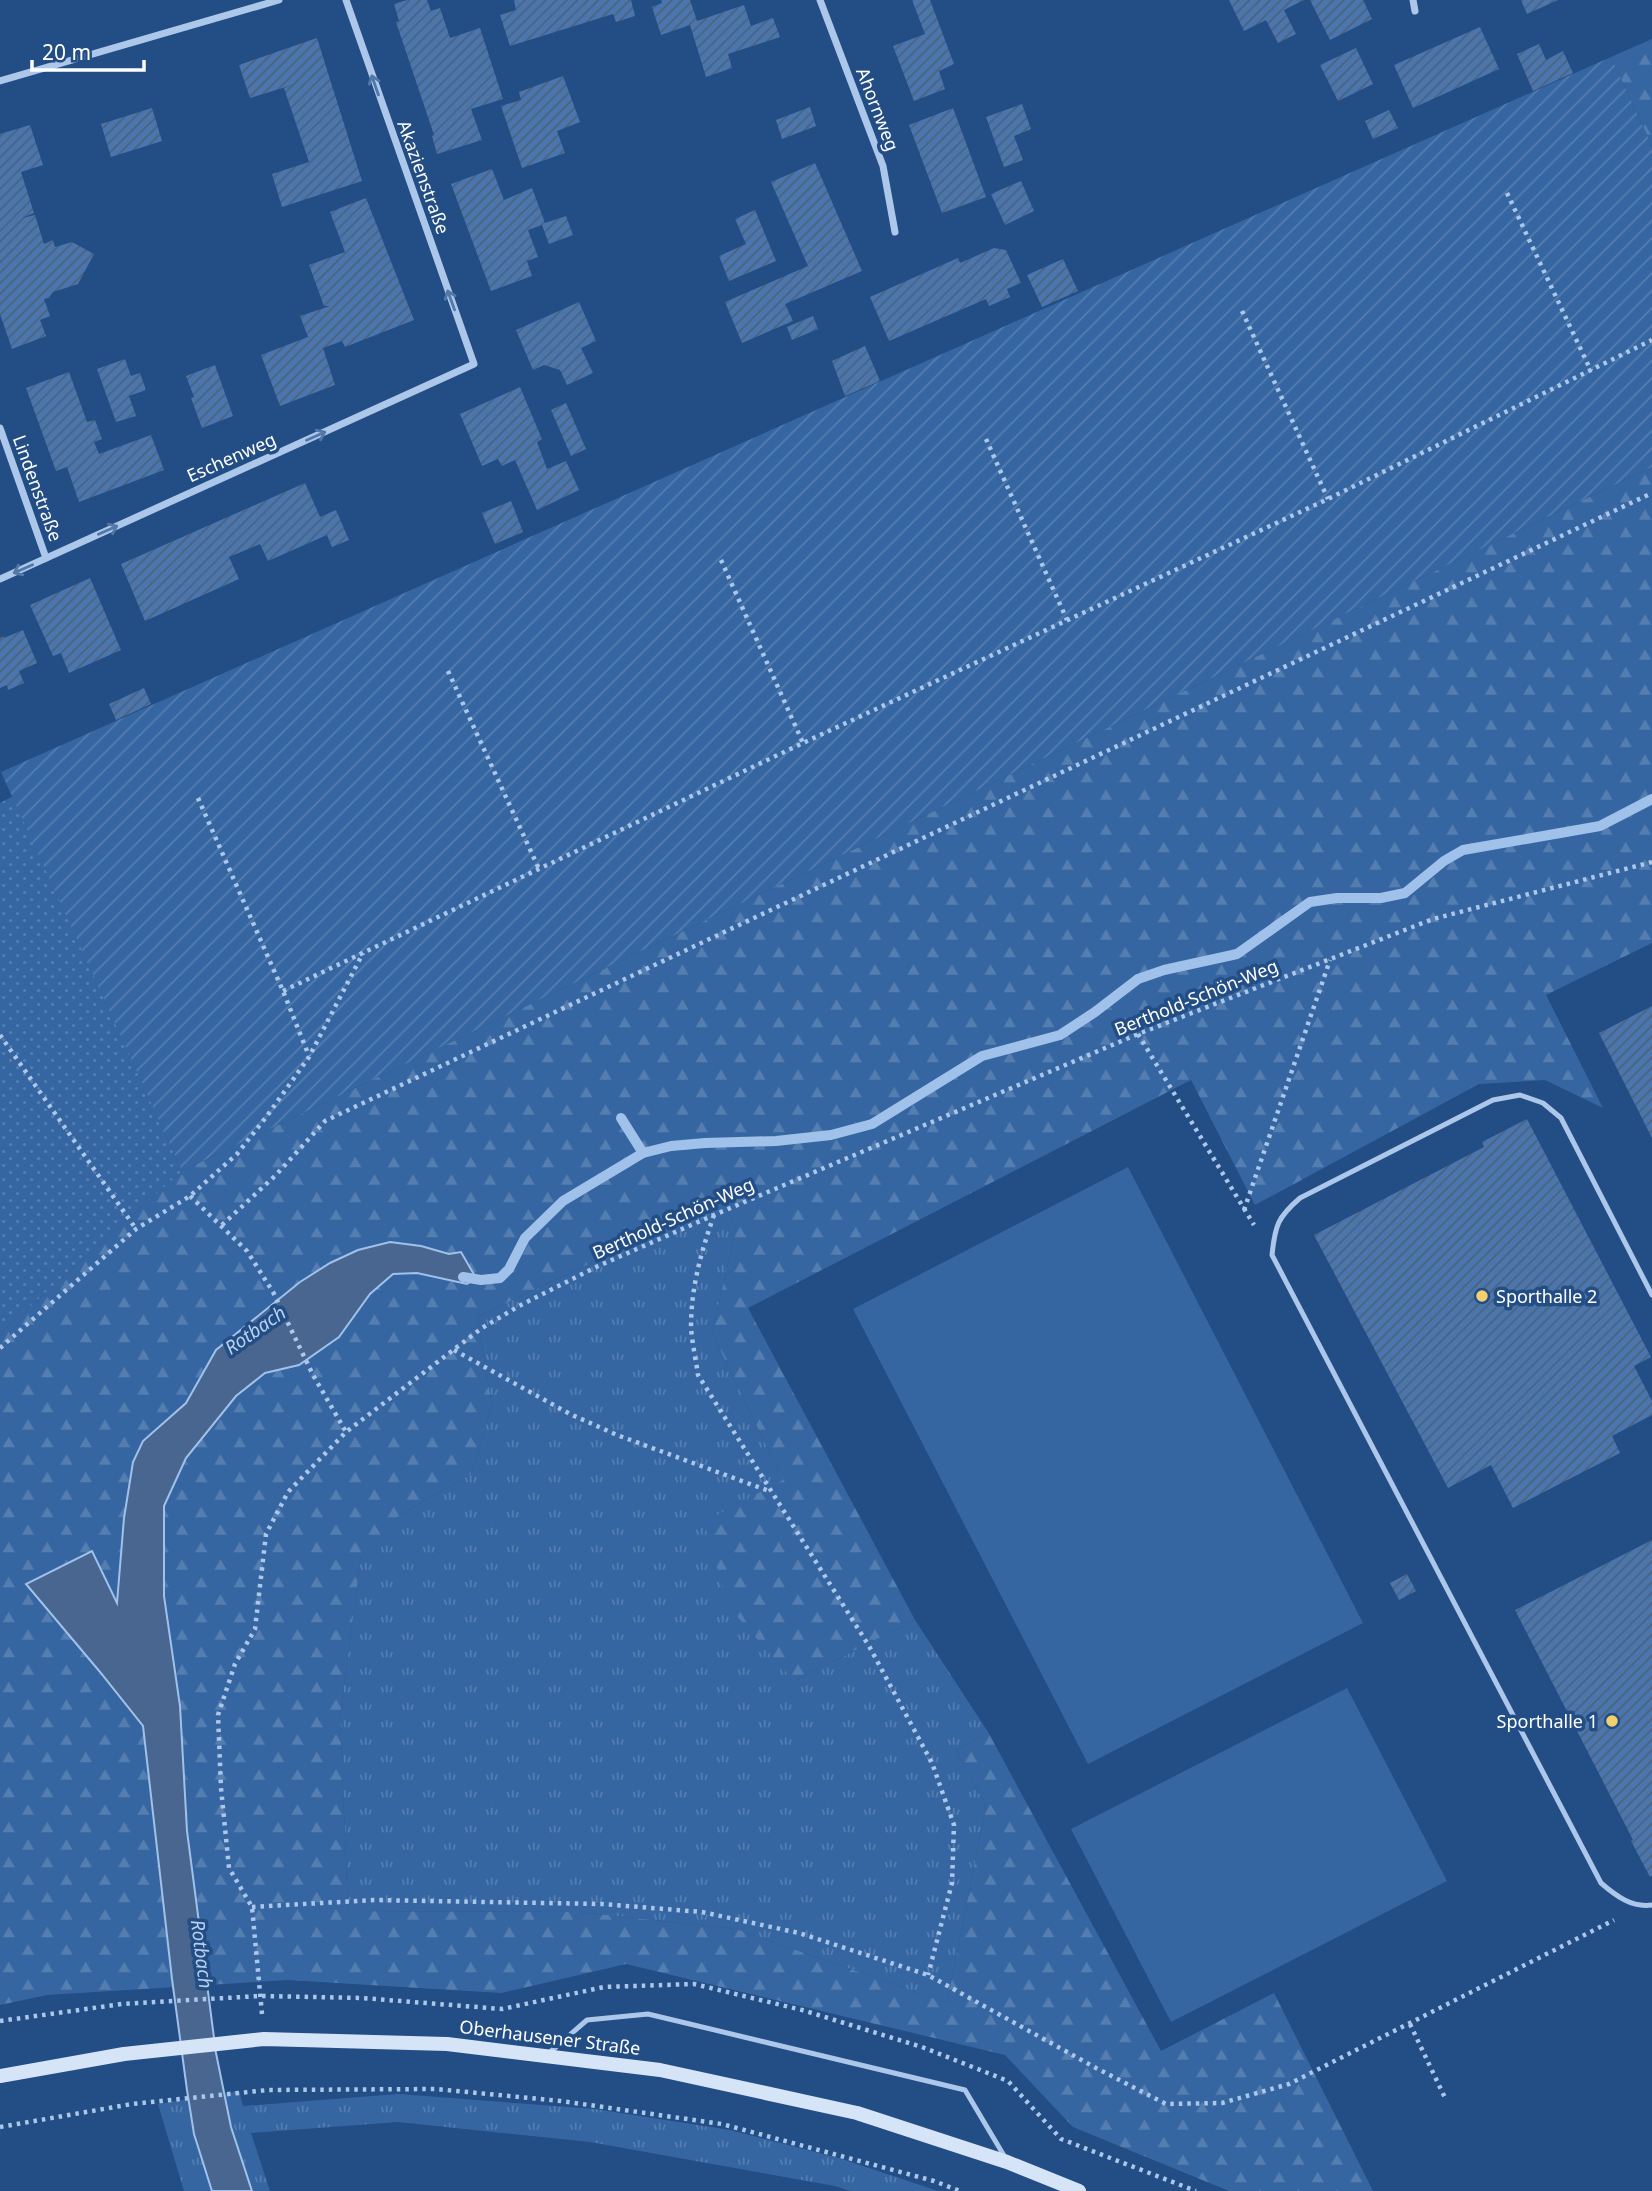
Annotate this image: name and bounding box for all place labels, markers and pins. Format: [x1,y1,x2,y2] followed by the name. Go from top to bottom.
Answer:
[1496,1284,1597,1308] place label: Sporthalle 2
[1474,1288,1490,1304] marker: Sporthalle 2
[1497,1709,1598,1733] place label: Sporthalle 1
[1604,1713,1620,1729] marker: Sporthalle 1

